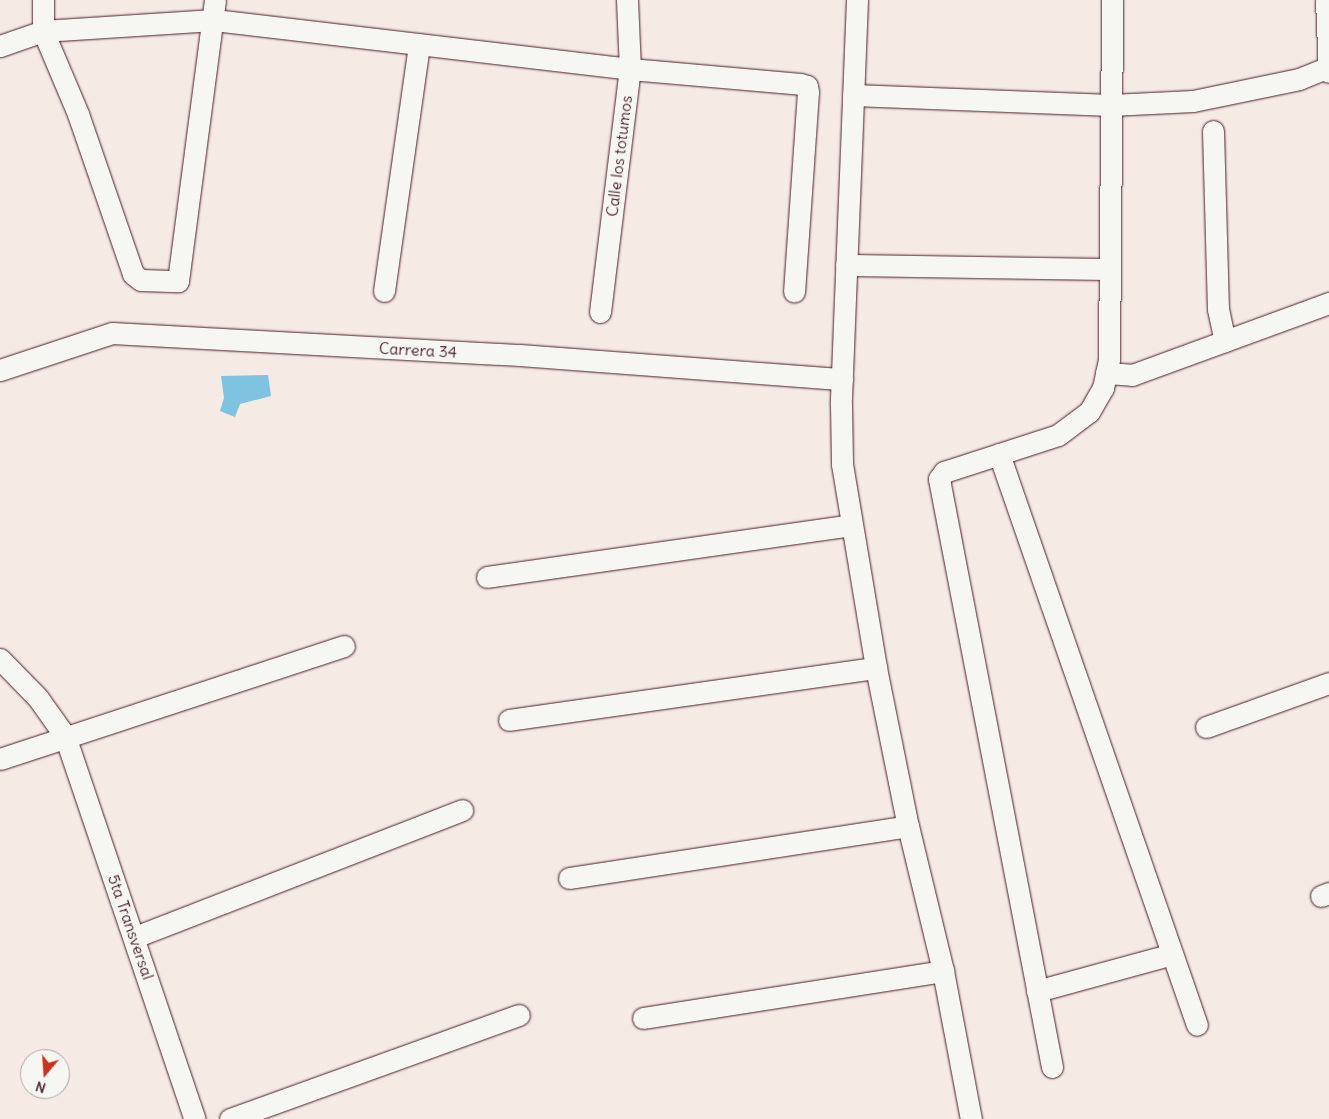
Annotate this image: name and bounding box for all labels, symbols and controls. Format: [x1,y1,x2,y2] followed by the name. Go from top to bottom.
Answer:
[602,94,636,218] street label: Calle los totumos
[378,338,458,362] street label: Carrera 34
[104,872,158,982] street label: 5ta Transversal
[20,1049,70,1099] north arrow
[33,1077,48,1097] text: N

